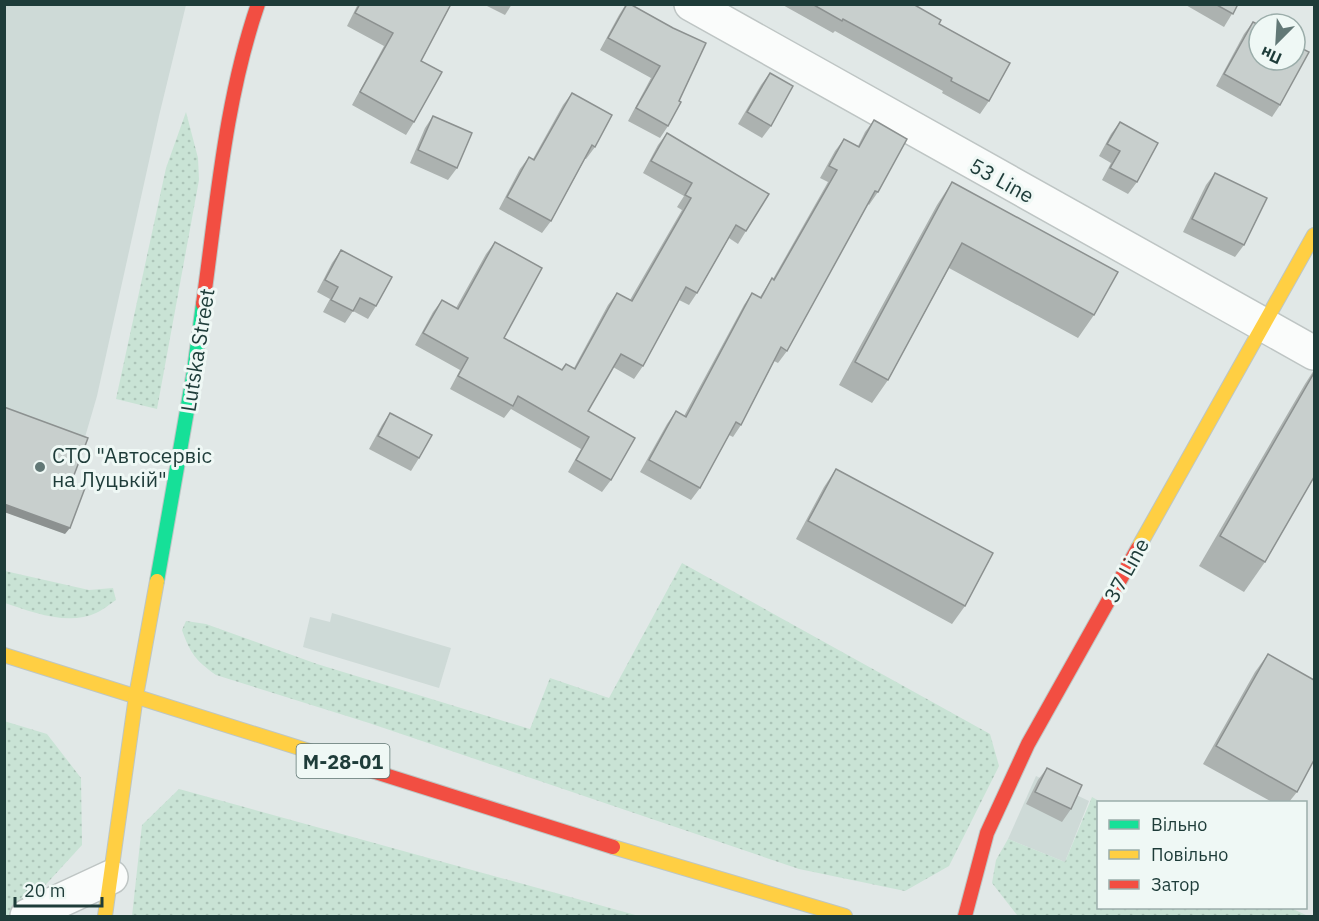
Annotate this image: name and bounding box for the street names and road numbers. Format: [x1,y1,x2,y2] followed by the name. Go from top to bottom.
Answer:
[965,151,1039,209] street label: 53 Line
[173,286,221,414] street label: Lutska Street
[1097,533,1155,607] street label: 37 Line
[296,744,389,778] road number: М-28-01

